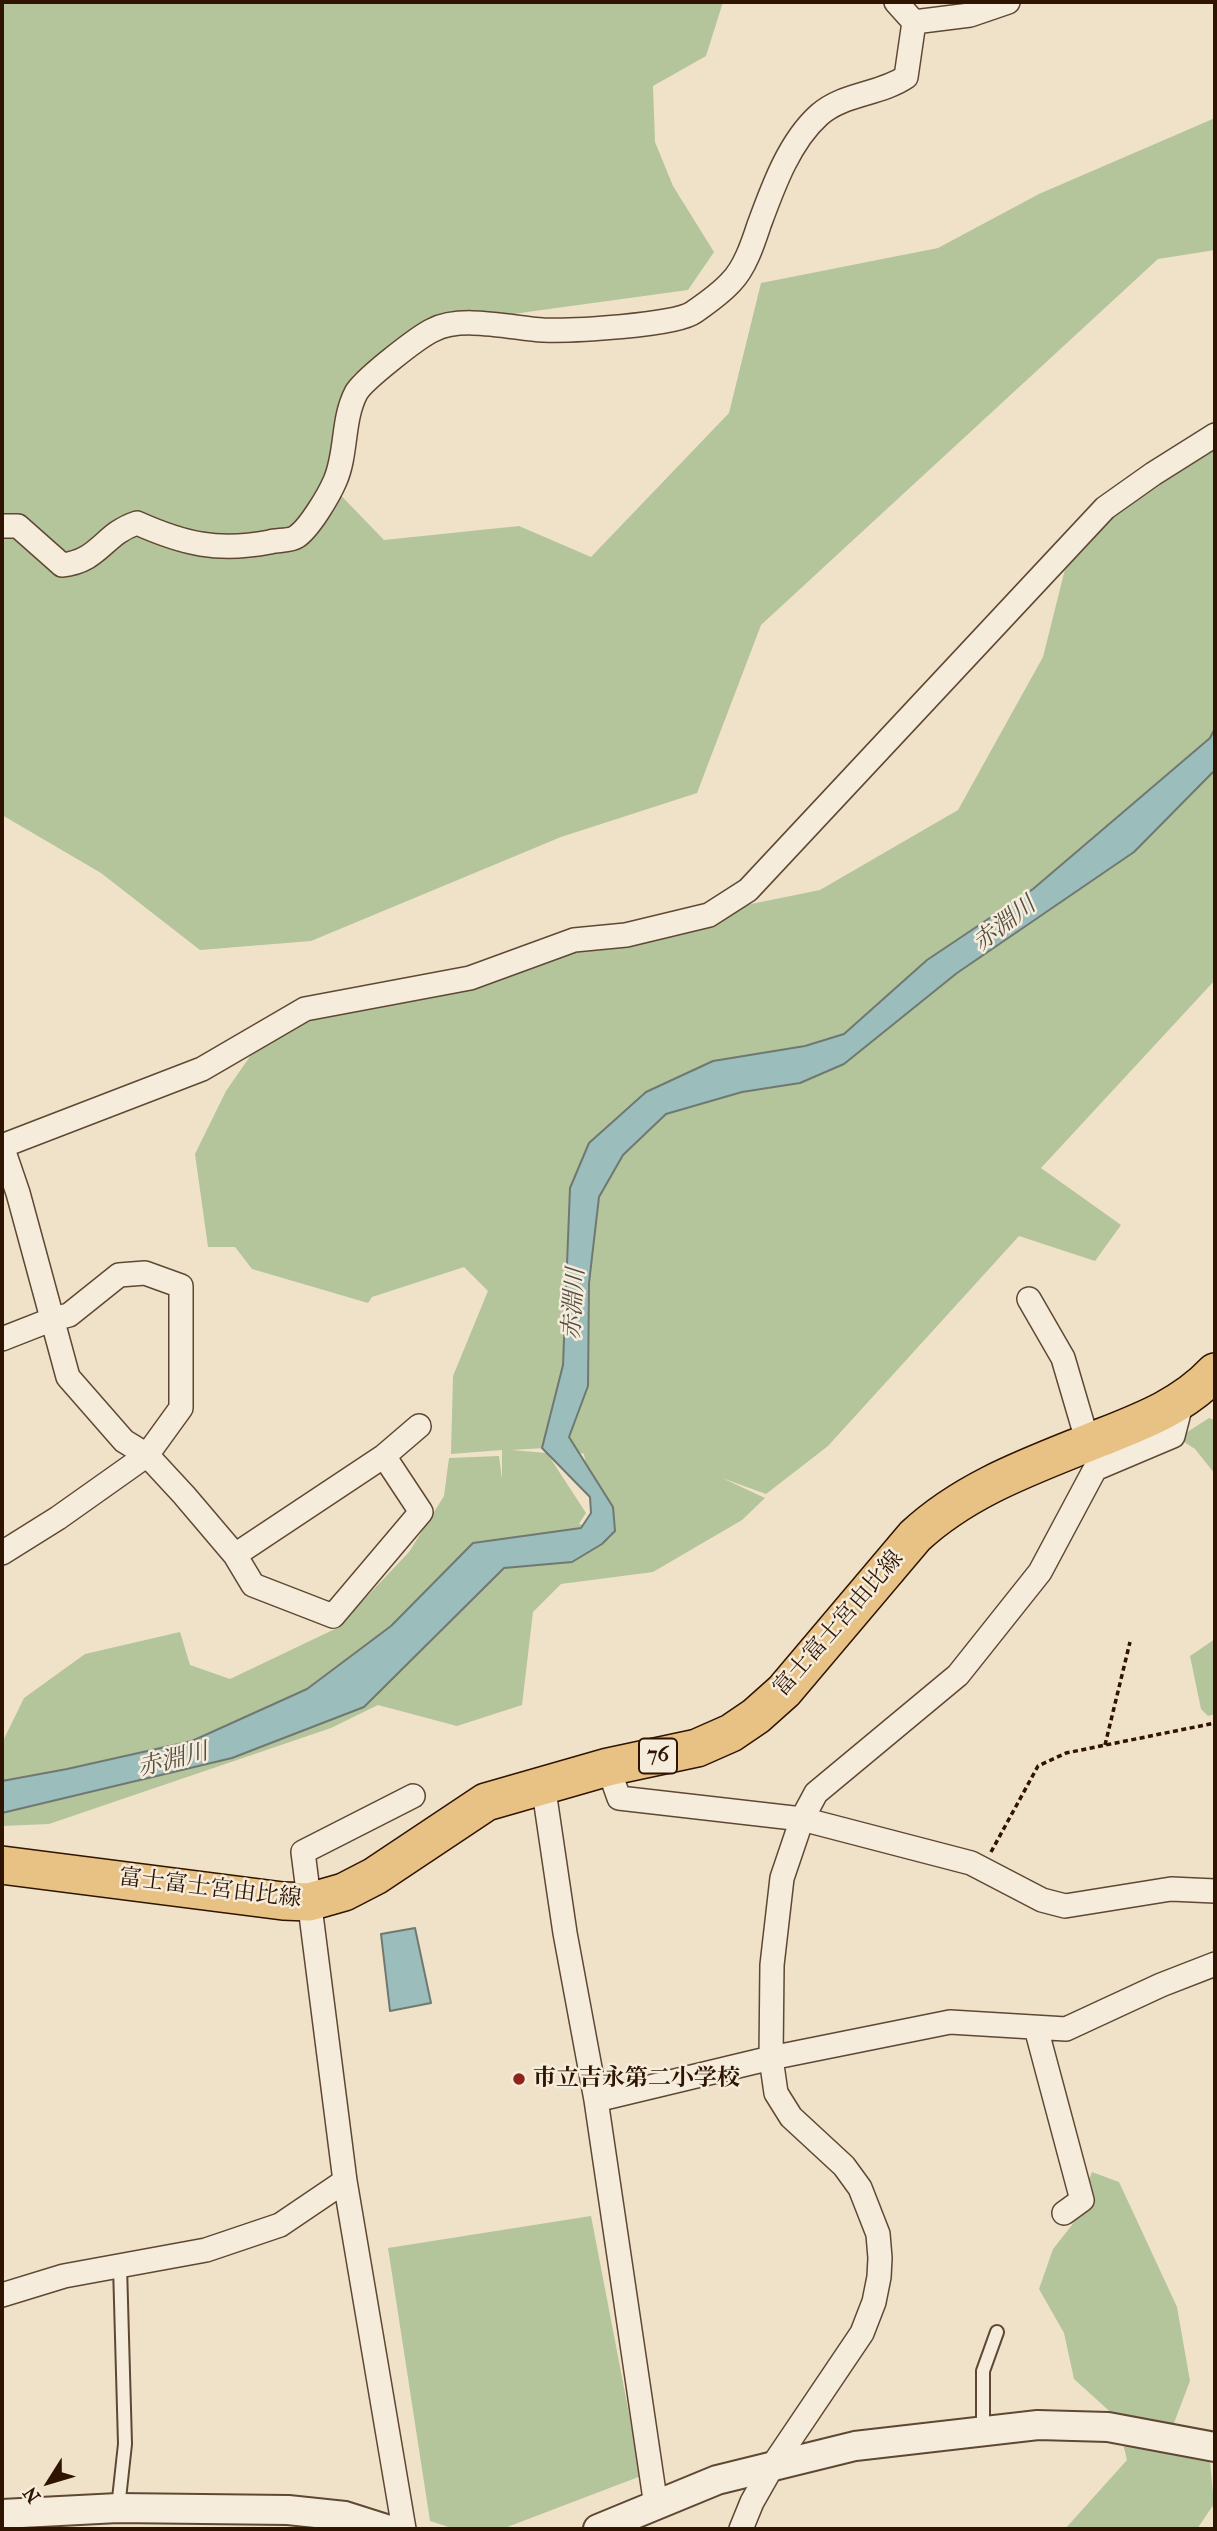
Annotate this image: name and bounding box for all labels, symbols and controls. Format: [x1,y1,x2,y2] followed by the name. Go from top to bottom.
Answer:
[968,891,1042,959] water label: 赤淵川
[558,1267,592,1341] water label: 赤淵川
[768,1546,910,1702] street label: 富士富士宮由比線
[135,1738,211,1784] water label: 赤淵川
[639,1738,677,1774] road number: 76
[117,1864,303,1914] street label: 富士富士宮由比線
[533,2065,740,2093] place label: 市立吉永第二小学校
[511,2071,527,2087] marker: 市立吉永第二小学校
[14,2447,84,2517] north arrow
[19,2482,45,2507] text: N

